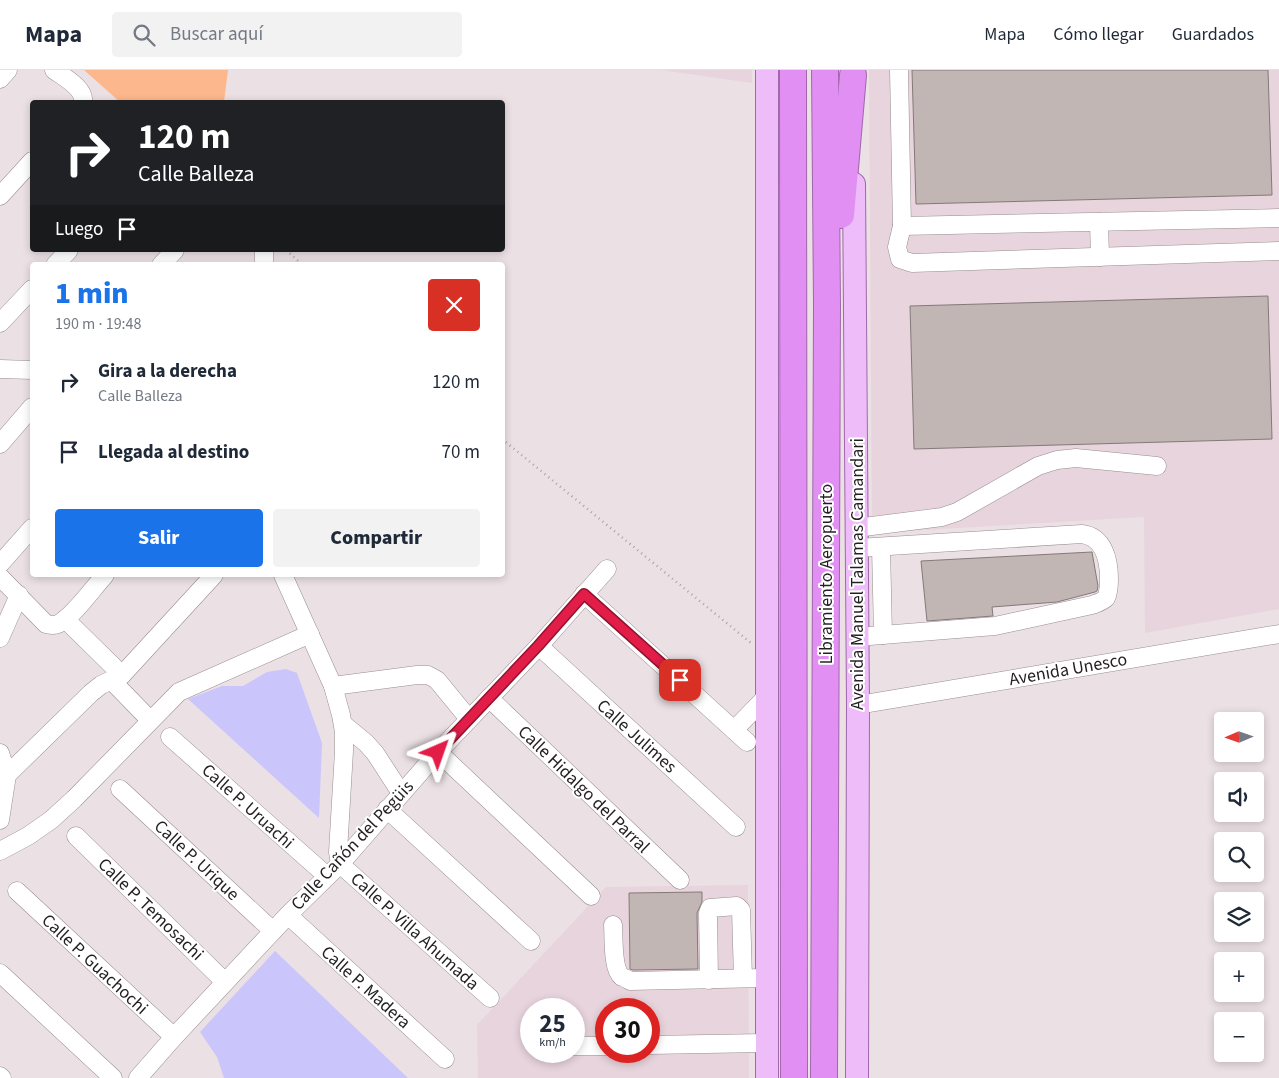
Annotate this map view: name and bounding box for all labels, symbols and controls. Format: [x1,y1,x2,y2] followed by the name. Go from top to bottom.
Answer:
[112,12,462,57] search box
[25,17,82,52] text: Mapa
[130,21,158,49] icon: search
[170,21,263,48] text: Buscar aquí
[984,22,1025,47] text: Mapa
[1053,22,1144,47] text: Cómo llegar
[1172,22,1254,47] text: Guardados
[138,112,230,162] text: 120 m
[55,120,120,185] icon: right
[138,158,254,190] text: Calle Balleza
[113,215,141,243] icon: arrive
[55,216,103,243] text: Luego
[55,272,129,315] text: 1 min
[428,279,480,331] button: close
[55,313,142,335] text: 190 m · 19:48
[98,358,237,385] text: Gira a la derecha
[55,368,83,396] icon: right
[432,369,480,396] text: 120 m
[98,385,183,407] text: Calle Balleza
[55,438,83,466] icon: arrive
[845,438,870,710] street label: Avenida Manuel Talamas Camandari
[98,439,249,466] text: Llegada al destino
[442,439,480,466] text: 70 m
[814,484,839,664] street label: Libramiento Aeropuerto
[55,509,263,567] button: Salir
[273,509,480,567] button: Compartir
[1007,647,1129,692] street label: Avenida Unesco
[659,659,701,701] pin
[666,666,694,694] icon: arrive
[591,694,682,779] street label: Calle Julimes
[1214,712,1264,762] north arrow
[1214,712,1264,1062] map controls
[512,720,655,859] street label: Calle Hidalgo del Parral
[411,725,463,777] position arrow
[196,758,299,855] street label: Calle P. Uruachi
[1214,772,1264,822] button: sound
[285,775,419,916] street label: Calle Cañón del Pegüis
[149,814,245,906] street label: Calle P. Urique
[1214,832,1264,882] button: search
[92,852,209,966] street label: Calle P. Temosachi
[345,867,484,996] street label: Calle P. Villa Ahumada
[1214,892,1264,942] button: layers
[36,908,153,1020] street label: Calle P. Guachochi
[315,940,416,1035] street label: Calle P. Madera
[1214,952,1264,1002] button: +
[595,998,660,1063] speed limit sign: 30
[539,1006,566,1042] text: 25
[1214,1012,1264,1062] button: −
[539,1034,566,1051] text: km/h

